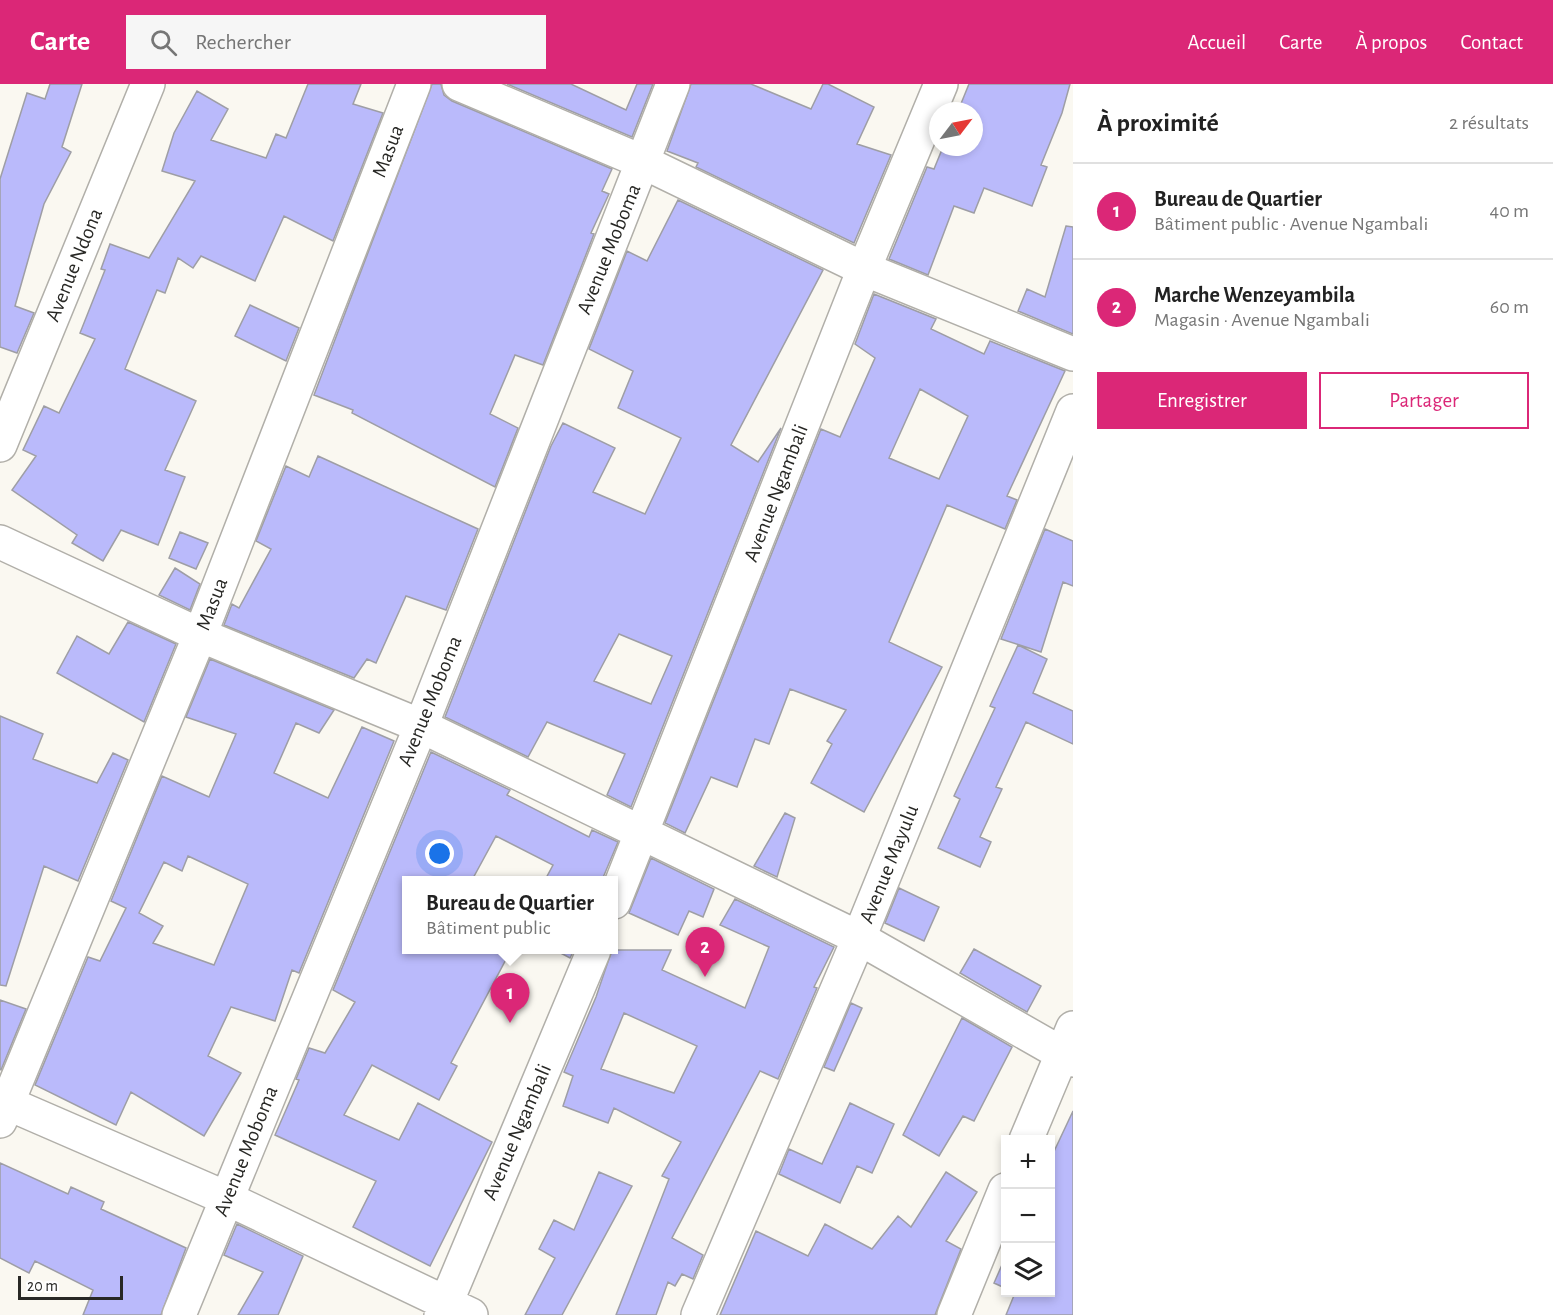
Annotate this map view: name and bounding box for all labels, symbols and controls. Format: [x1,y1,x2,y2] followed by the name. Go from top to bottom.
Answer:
[126,15,546,69] search box
[147,26,180,59] icon: search
[30,28,90,56] text: Carte
[195,31,291,53] text: Rechercher
[1188,32,1246,53] text: Accueil
[1279,32,1322,53] text: Carte
[1355,32,1427,53] text: À propos
[1460,32,1523,53] text: Contact
[929,102,983,156] north arrow
[1097,110,1219,136] text: À proximité
[1449,113,1529,133] text: 2 résultats
[368,122,408,180] street label: Masua
[573,181,645,317] street label: Avenue Moboma
[1154,188,1322,210] text: Bureau de Quartier
[1113,201,1120,221] text: 1
[1490,201,1529,221] text: 40 m
[42,205,106,325] street label: Avenue Ndona
[1154,214,1428,234] text: Bâtiment public · Avenue Ngambali
[1154,284,1355,306] text: Marche Wenzeyambila
[1112,297,1121,317] text: 2
[1490,297,1529,317] text: 60 m
[1154,310,1370,330] text: Magasin · Avenue Ngambali
[1097,372,1307,429] button: Enregistrer
[1319,372,1529,429] button: Partager
[740,421,812,565] street label: Avenue Ngambali
[192,575,232,633] street label: Masua
[394,633,466,769] street label: Avenue Moboma
[856,801,922,926] street label: Avenue Mayulu
[425,839,454,868] your location
[402,876,618,954] popup
[426,892,594,914] text: Bureau de Quartier
[426,918,551,938] text: Bâtiment public
[686,928,724,977] pin: 2
[490,974,530,1023] pin: 1
[479,1061,555,1203] street label: Avenue Ngambali
[210,1083,282,1219] street label: Avenue Moboma
[1001,1135,1055,1297] map controls
[1001,1135,1055,1189] button: +
[1001,1189,1055,1243] button: −
[1001,1243,1055,1297] button: layers
[18,1273,123,1300] scale bar
[27,1278,58,1294] text: 20 m

